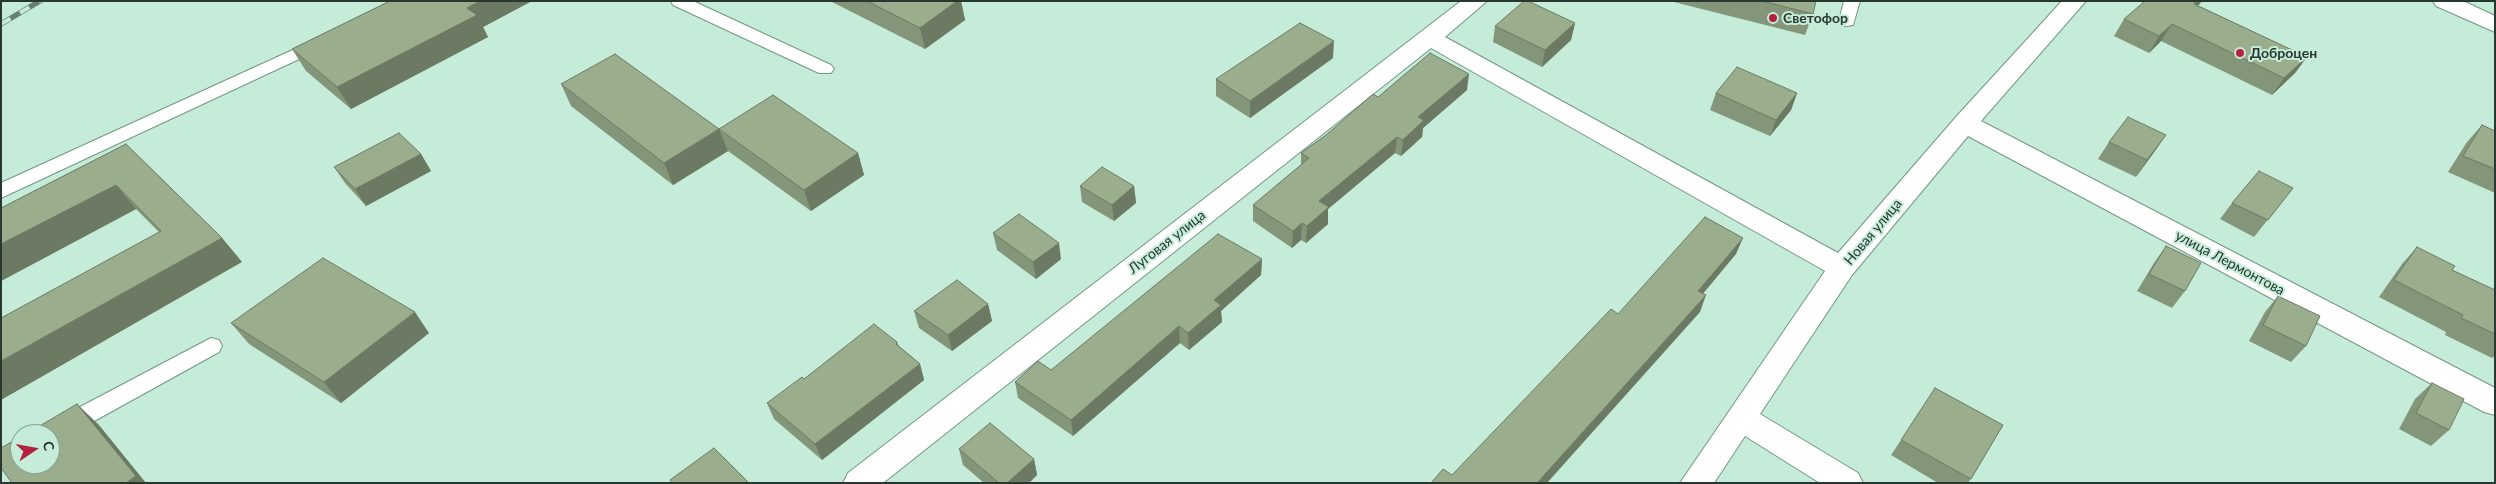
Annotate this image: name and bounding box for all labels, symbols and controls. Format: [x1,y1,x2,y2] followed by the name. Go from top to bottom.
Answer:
[1783,10,1848,26] place label: Светофор
[1767,12,1779,24] marker: Светофор
[2250,45,2317,61] place label: Доброцен
[2234,47,2246,59] marker: Доброцен
[1841,196,1905,268] street label: Новая улица
[1125,207,1209,277] street label: Луговая улица
[2172,227,2288,299] street label: улица Лермонтова
[10,424,60,474] north arrow
[40,440,58,452] text: С

